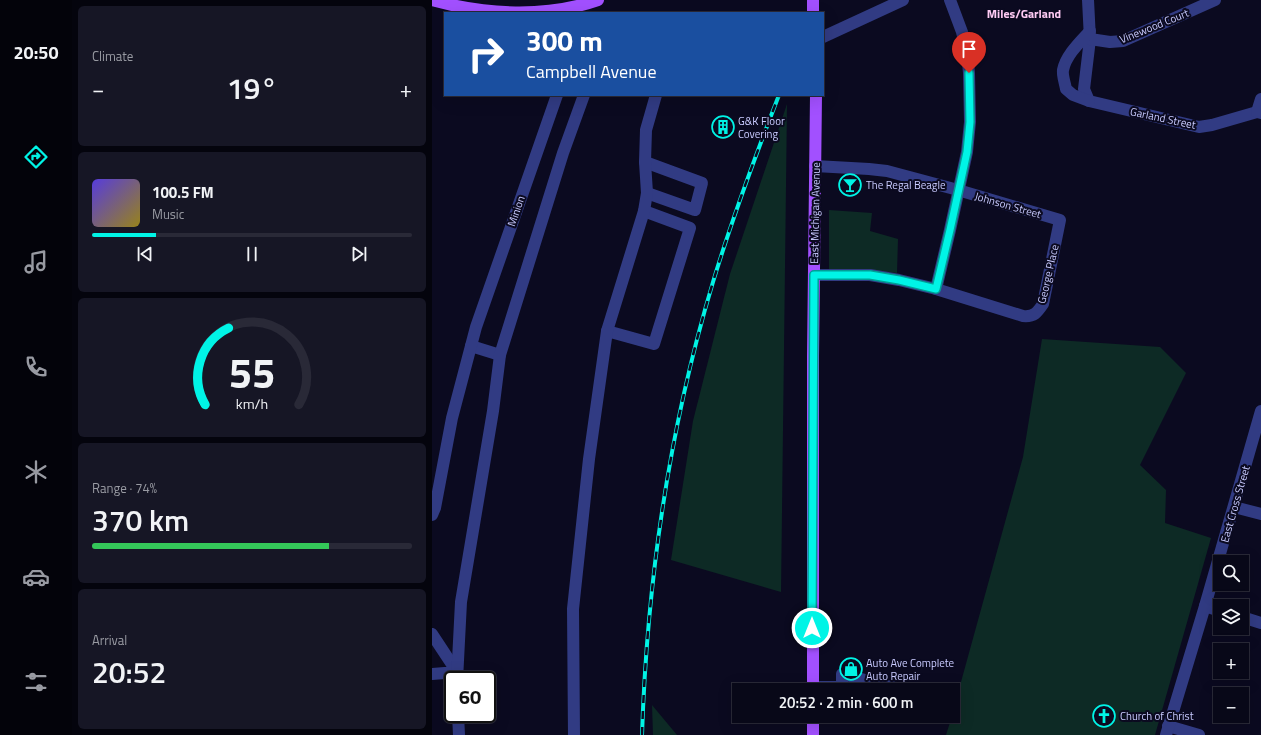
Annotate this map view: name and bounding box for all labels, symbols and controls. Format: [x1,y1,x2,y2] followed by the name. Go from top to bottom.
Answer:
[987,4,1061,23] district label: Miles/Garland
[1117,5,1191,47] street label: Vinewood Court
[526,19,603,62] text: 300 m
[460,28,512,80] icon: right
[952,32,986,73] pin
[958,38,980,60] icon: arrive
[14,39,58,66] text: 20:50
[92,46,133,66] text: Climate
[526,58,656,85] text: Campbell Avenue
[227,65,277,111] text: 19°
[92,72,104,106] text: −
[400,72,412,106] text: +
[1129,103,1197,133] street label: Garland Street
[738,113,785,142] place label: G&K Floor Covering
[710,114,736,140] building icon: G&K Floor Covering
[22,143,50,171] icon: directions
[806,162,824,264] street label: East Michigan Avenue
[837,172,863,198] bar icon: The Regal Beagle
[866,177,946,193] place label: The Regal Beagle
[152,181,214,204] text: 100.5 FM
[973,188,1043,222] street label: Johnson Street
[503,193,529,229] street label: Minion
[152,204,184,224] text: Music
[1033,242,1063,305] street label: George Place
[134,243,156,265] icon: previous
[241,243,263,265] icon: pause
[348,243,370,265] icon: next
[22,248,50,276] icon: music
[229,341,275,404] text: 55
[22,353,50,381] icon: phone
[236,393,268,415] text: km/h
[22,458,50,486] icon: climate
[1216,463,1254,544] street label: East Cross Street
[92,478,157,498] text: Range · 74%
[92,497,189,543] text: 370 km
[1213,555,1249,723] map controls
[1213,555,1249,591] button: search
[22,563,50,591] icon: car
[1213,599,1249,635] button: layers
[791,607,833,649] position arrow
[92,630,127,650] text: Arrival
[1213,643,1249,679] button: +
[92,649,166,695] text: 20:52
[866,655,955,684] place label: Auto Ave Complete Auto Repair
[838,656,864,682] shop icon: Auto Ave Complete Auto Repair
[22,668,50,696] icon: filters
[444,671,496,723] speed limit sign: 60
[1213,687,1249,723] button: −
[779,691,913,714] text: 20:52 · 2 min · 600 m
[1091,703,1117,729] church icon: Church of Christ
[1120,708,1194,724] place label: Church of Christ

